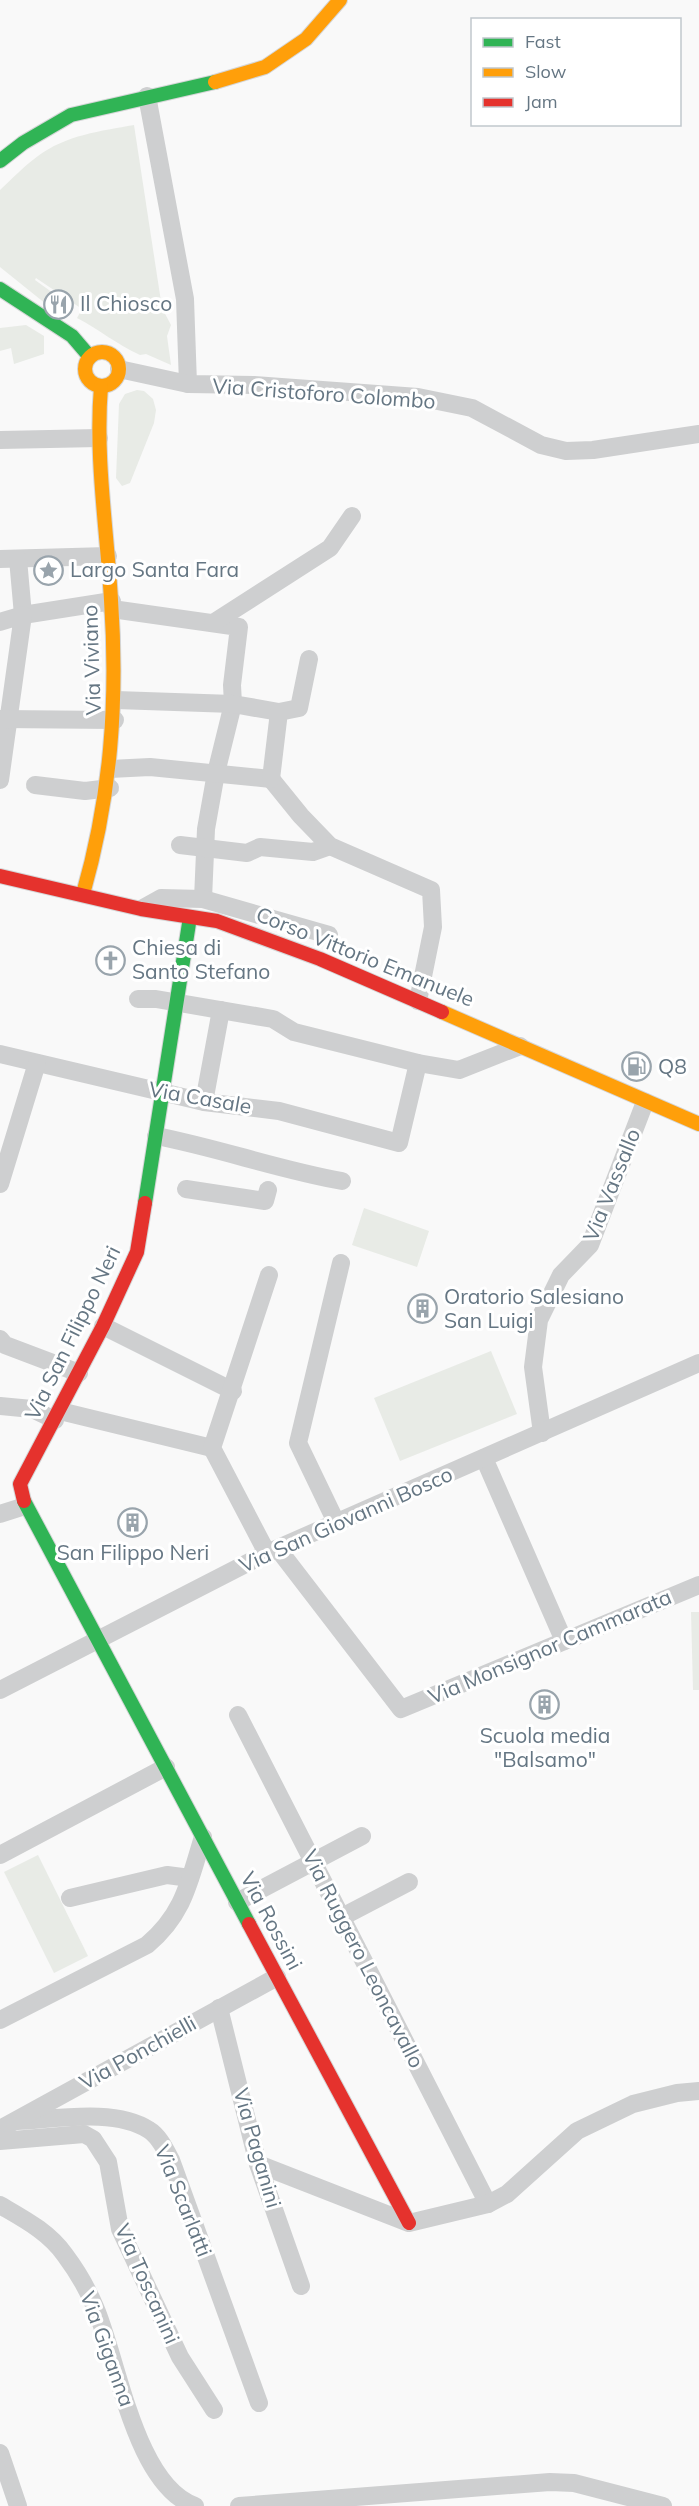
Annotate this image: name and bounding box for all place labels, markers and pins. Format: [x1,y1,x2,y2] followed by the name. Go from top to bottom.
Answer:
[43,288,75,320] restaurant icon: Il Chiosco
[80,290,172,316] place label: Il Chiosco
[33,554,65,586] place icon: Largo Santa Fara
[70,556,239,582] place label: Largo Santa Fara
[132,934,270,984] place label: Chiesa di Santo Stefano
[95,944,127,976] church icon: Chiesa di Santo Stefano
[621,1051,653,1083] fuel station icon: Q8
[658,1053,687,1079] place label: Q8
[444,1283,624,1333] place label: Oratorio Salesiano San Luigi
[407,1293,439,1325] building icon: Oratorio Salesiano San Luigi
[117,1506,149,1538] building icon: San Filippo Neri
[57,1539,209,1565] place label: San Filippo Neri
[529,1689,561,1721] building icon: Scuola media "Balsamo"
[480,1722,610,1772] place label: Scuola media "Balsamo"

